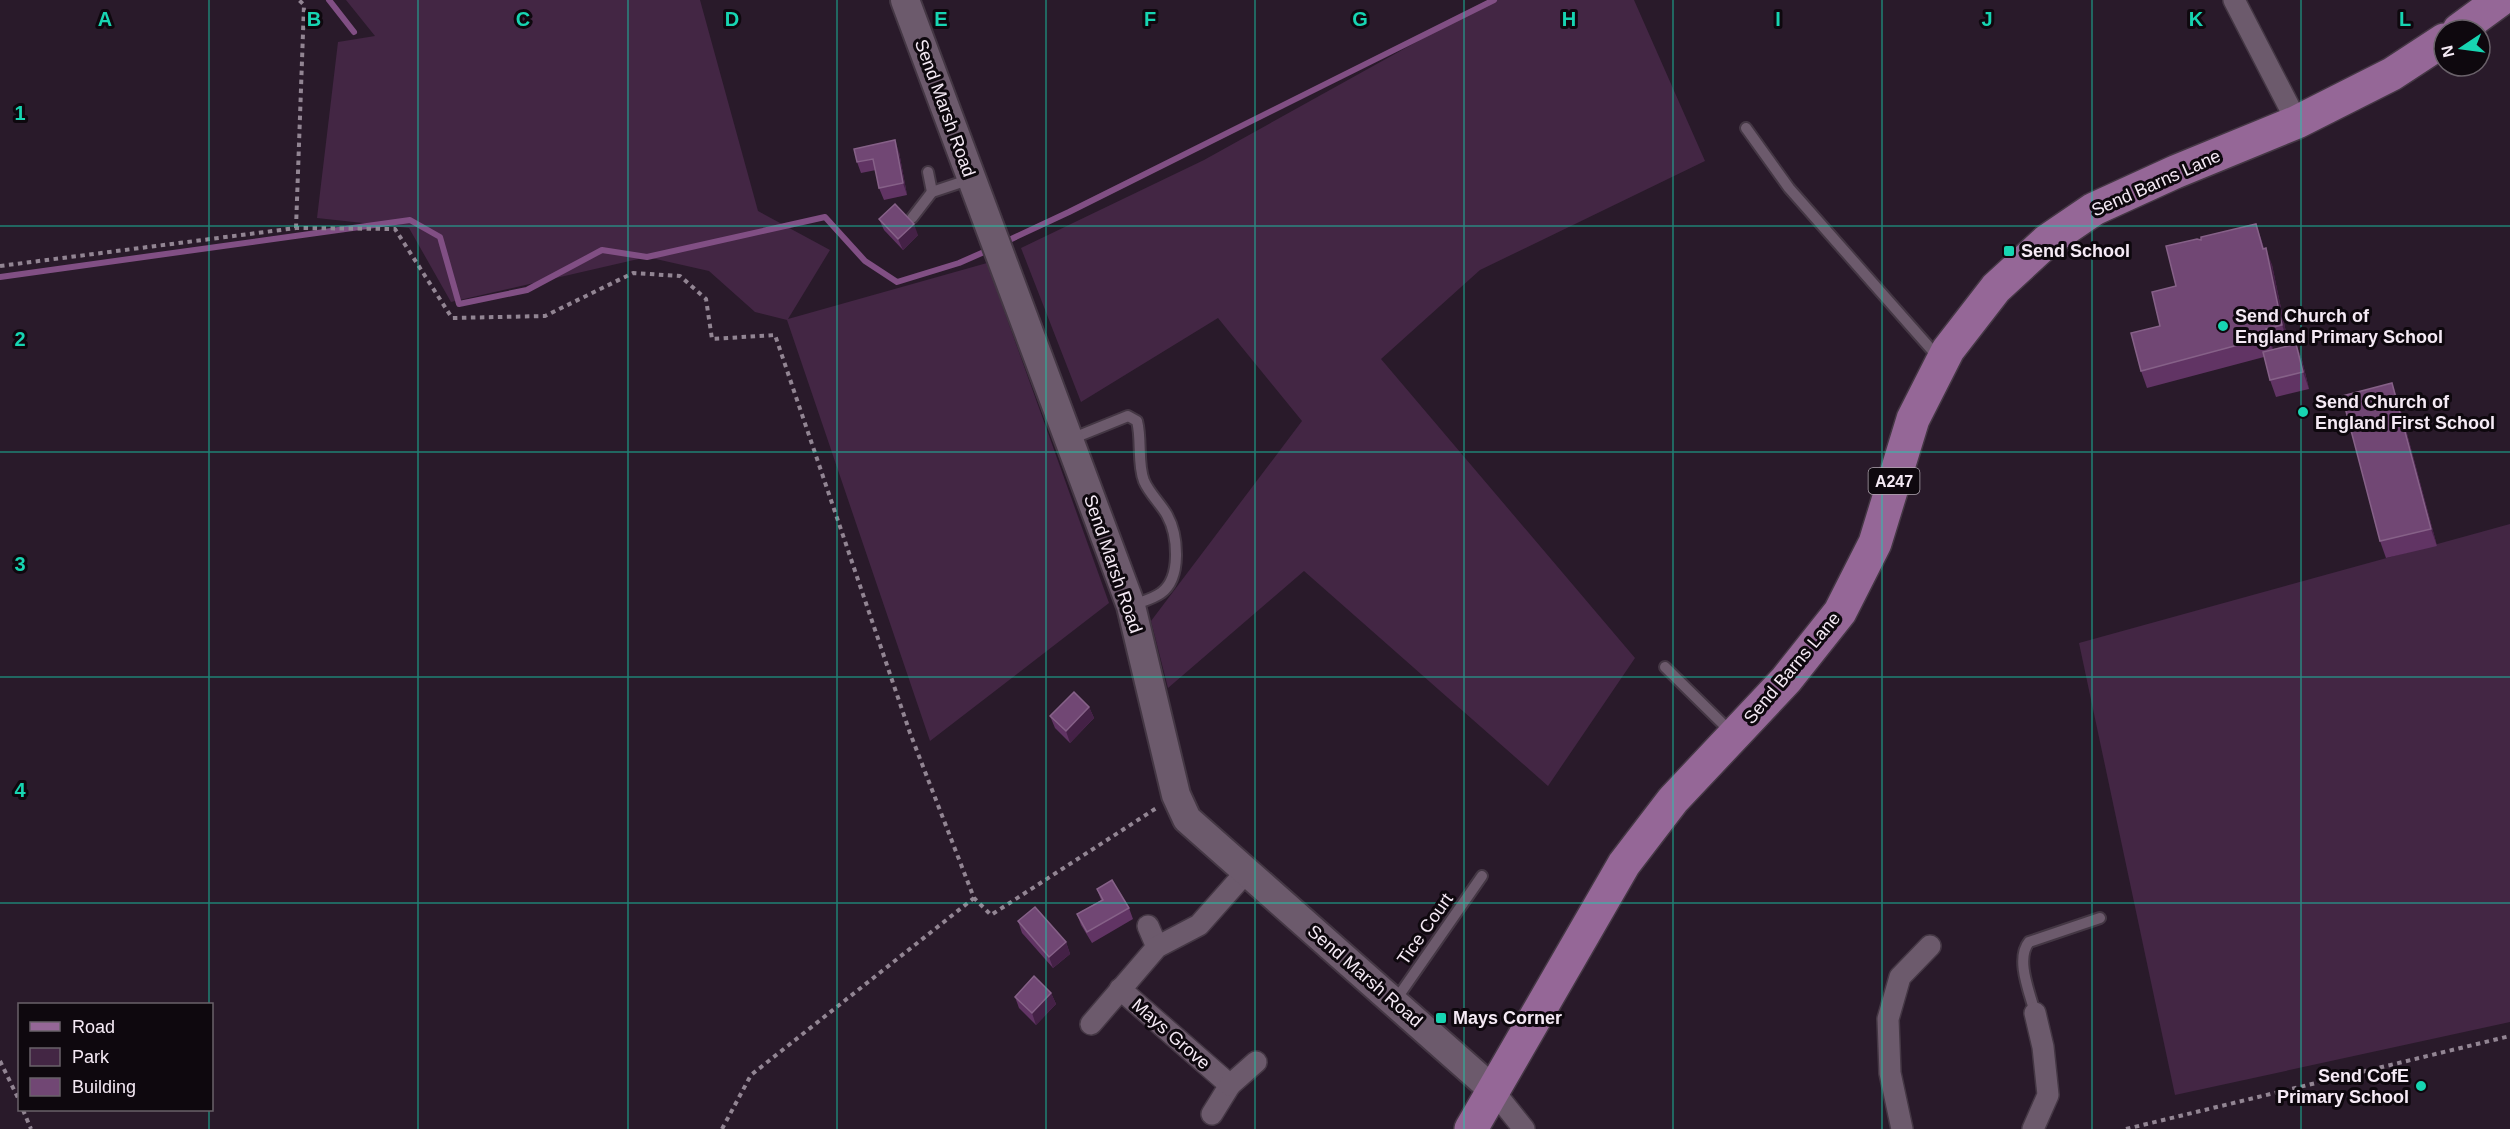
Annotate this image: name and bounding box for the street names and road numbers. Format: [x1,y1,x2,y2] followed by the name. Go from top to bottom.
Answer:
[911,36,979,180] street label: Send Marsh Road
[2088,146,2224,220] street label: Send Barns Lane
[1868,468,1920,494] road number: A247
[1080,492,1146,636] street label: Send Marsh Road
[1740,608,1844,728] street label: Send Barns Lane
[1393,890,1457,968] street label: Tice Court
[1304,921,1426,1031] street label: Send Marsh Road
[1128,995,1214,1073] street label: Mays Grove

